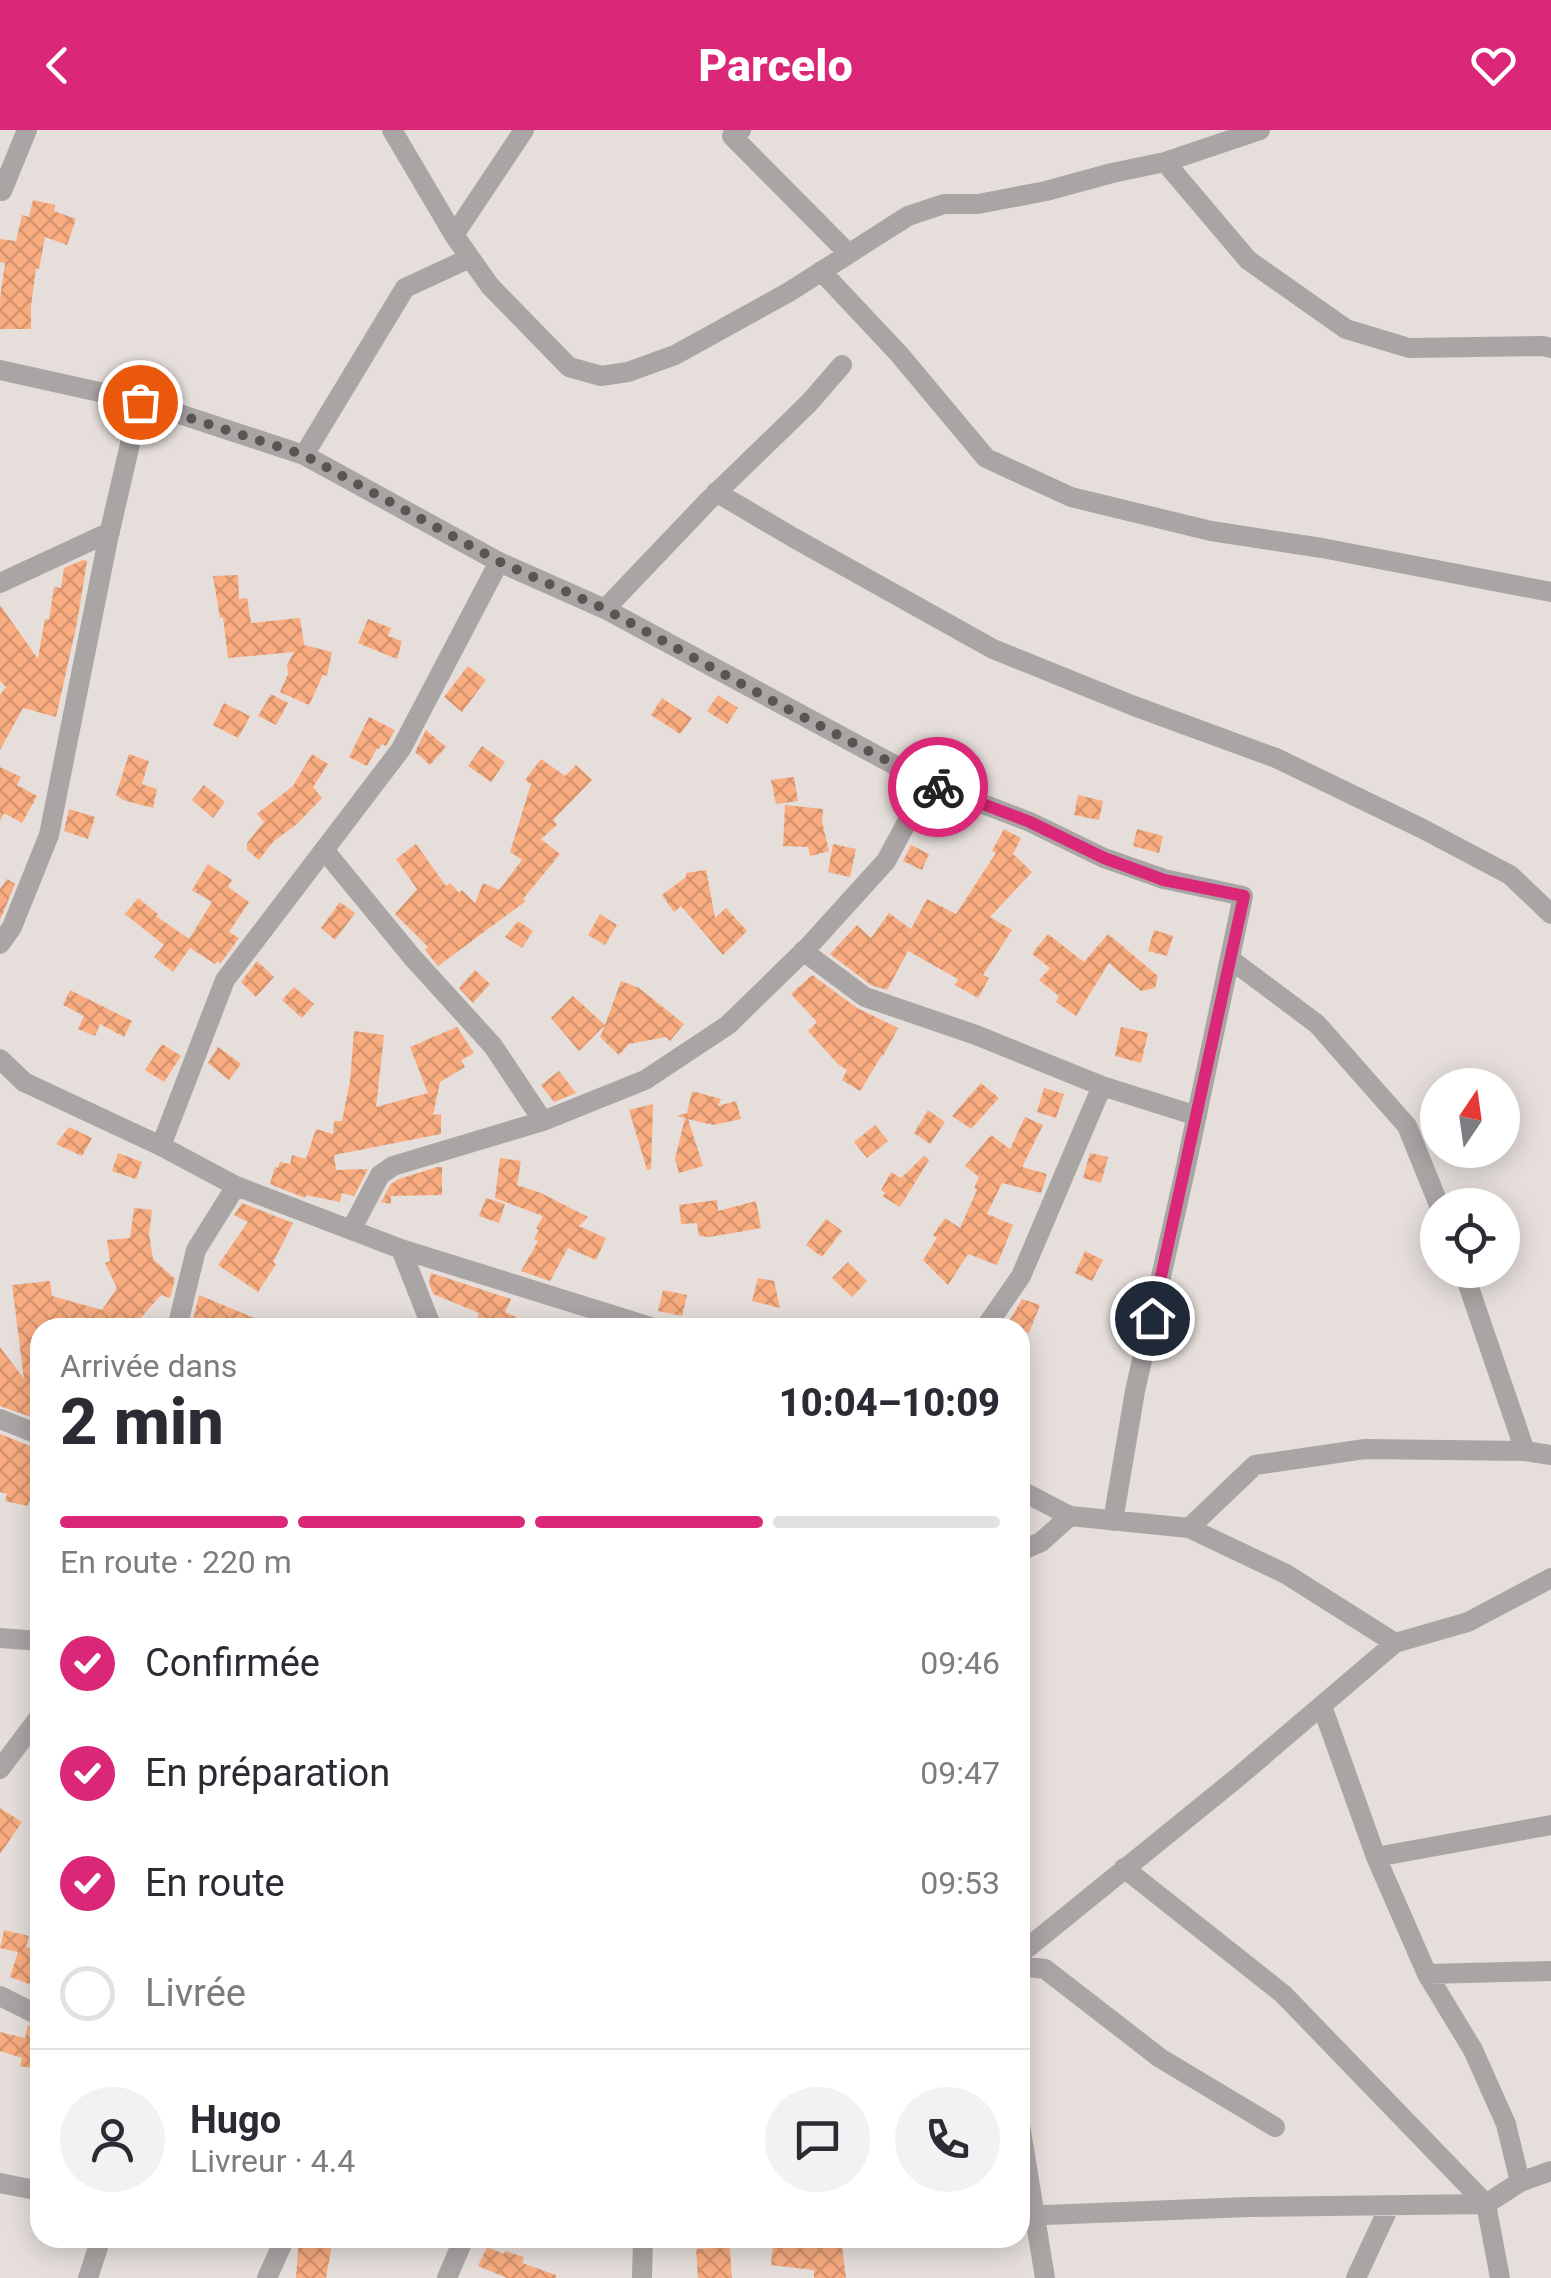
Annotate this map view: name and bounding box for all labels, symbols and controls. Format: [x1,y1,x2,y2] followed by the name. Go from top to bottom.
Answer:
[30,38,85,93] icon: back
[1466,38,1521,93] icon: heart
[698,39,853,92] text: Parcelo
[98,360,183,445] pin
[113,375,168,430] icon: bag
[888,737,988,837] courier
[911,760,966,815] icon: bike
[1420,1068,1520,1168] north arrow
[1420,1068,1520,1288] map controls
[1420,1188,1520,1288] button: locate
[1110,1276,1195,1361] pin
[1125,1291,1180,1346] icon: home
[60,1347,237,1385] text: Arrivée dans
[779,1381,1000,1425] text: 10:04–10:09
[60,1384,224,1460] text: 2 min
[60,1543,292,1581] text: En route · 220 m
[60,1636,115,1691] icon: check
[145,1641,320,1685] text: Confirmée
[920,1644,1000,1682] text: 09:46
[60,1746,115,1801] icon: check
[145,1751,390,1795] text: En préparation
[920,1754,1000,1792] text: 09:47
[60,1856,115,1911] icon: check
[145,1861,285,1905] text: En route
[920,1864,1000,1902] text: 09:53
[145,1971,246,2015] text: Livrée
[60,2087,165,2192] button: person
[765,2087,870,2192] button: chat
[895,2087,1000,2192] button: phone
[190,2098,281,2142] text: Hugo
[190,2142,355,2180] text: Livreur · 4.4

